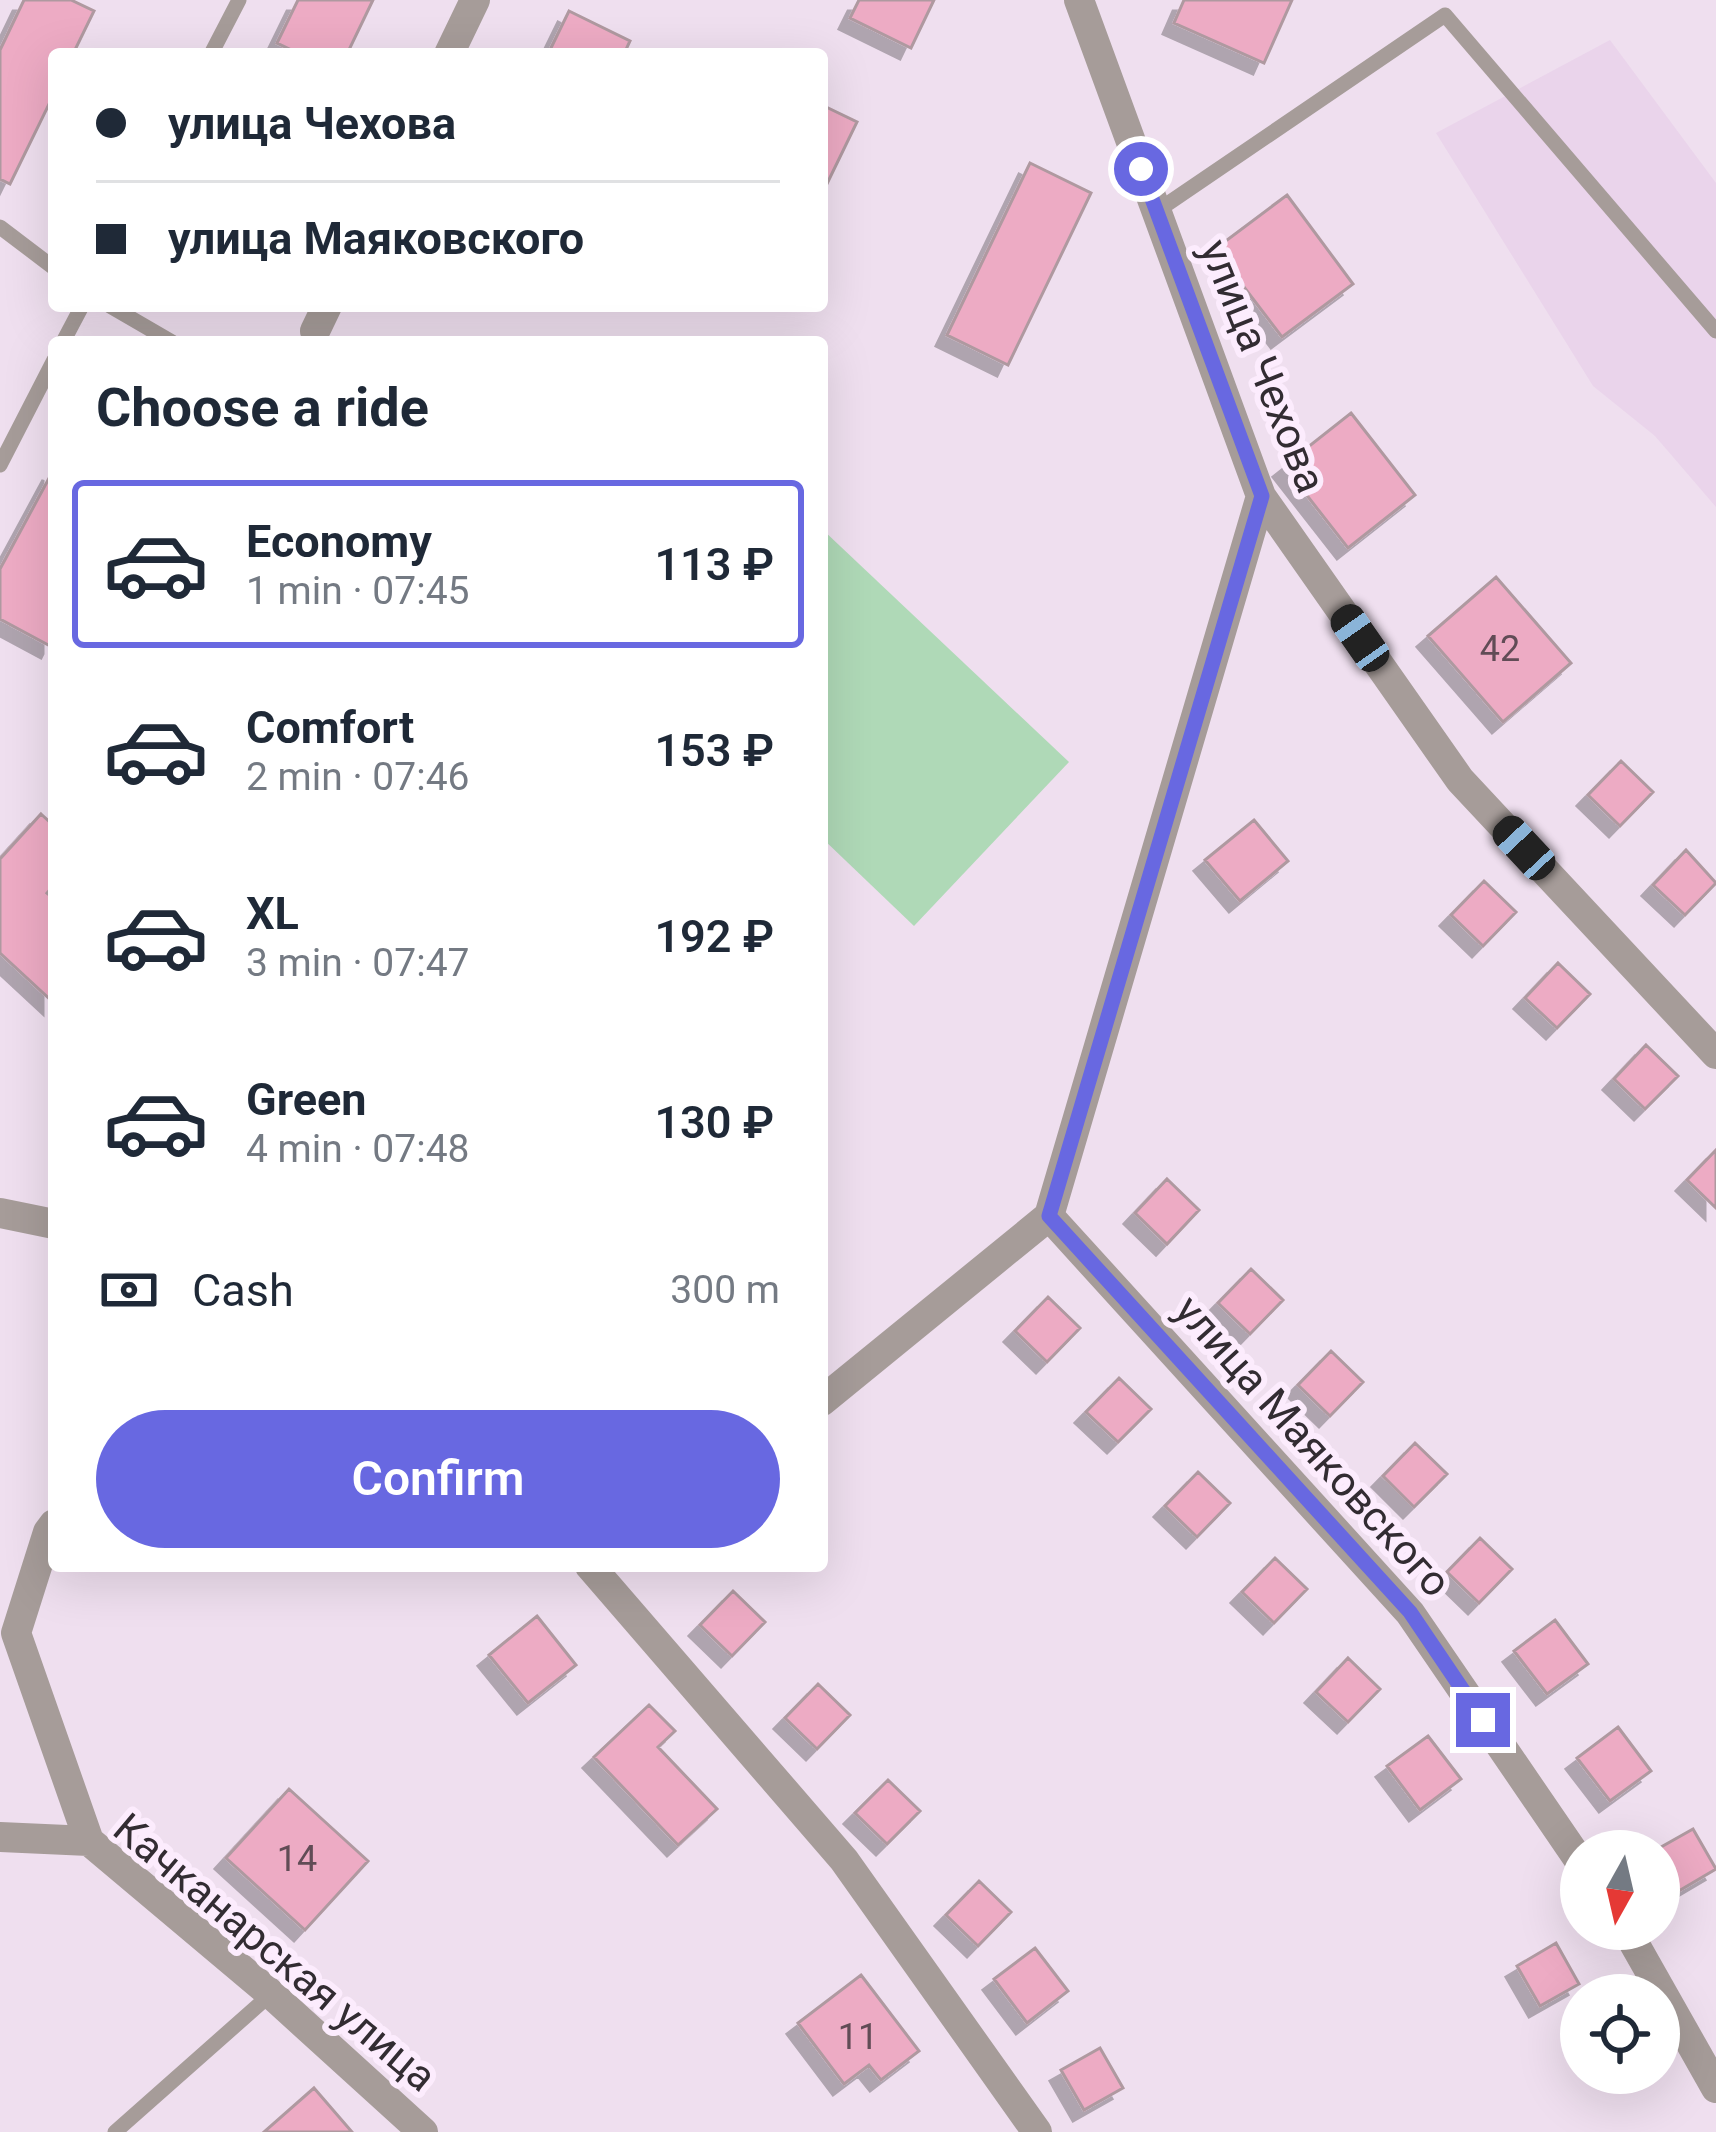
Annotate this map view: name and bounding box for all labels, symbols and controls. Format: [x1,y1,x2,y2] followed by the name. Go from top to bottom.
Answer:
[168,97,456,150] text: улица Чехова
[1114,142,1168,196] route start
[168,212,584,265] text: улица Маяковского
[1190,233,1336,499] street label: улица Чехова
[96,376,429,439] text: Choose a ride
[102,510,210,618] icon: car
[246,515,432,568] text: Economy
[654,538,774,591] text: 113 ₽
[246,568,469,614] text: 1 min · 07:45
[1325,598,1395,678] car
[1480,628,1520,670] house number: 42
[102,696,210,804] icon: car
[246,701,414,754] text: Comfort
[654,724,774,777] text: 153 ₽
[246,754,469,800] text: 2 min · 07:46
[1486,809,1562,887] car
[102,882,210,990] icon: car
[246,887,299,940] text: XL
[654,910,774,963] text: 192 ₽
[246,940,469,986] text: 3 min · 07:47
[102,1068,210,1176] icon: car
[246,1073,367,1126] text: Green
[654,1096,774,1149] text: 130 ₽
[246,1126,469,1172] text: 4 min · 07:48
[96,1257,162,1323] icon: cash
[192,1264,294,1317] text: Cash
[670,1267,780,1313] text: 300 m
[1165,1285,1461,1607] street label: улица Маяковского
[96,1410,780,1548] button: Confirm
[1456,1693,1510,1747] route end
[104,1803,446,2101] street label: Качканарская улица
[1560,1830,1680,1950] north arrow
[1560,1830,1680,2094] map controls
[277,1838,317,1880] house number: 14
[1560,1974,1680,2094] button: locate
[838,2016,878,2058] house number: 11

